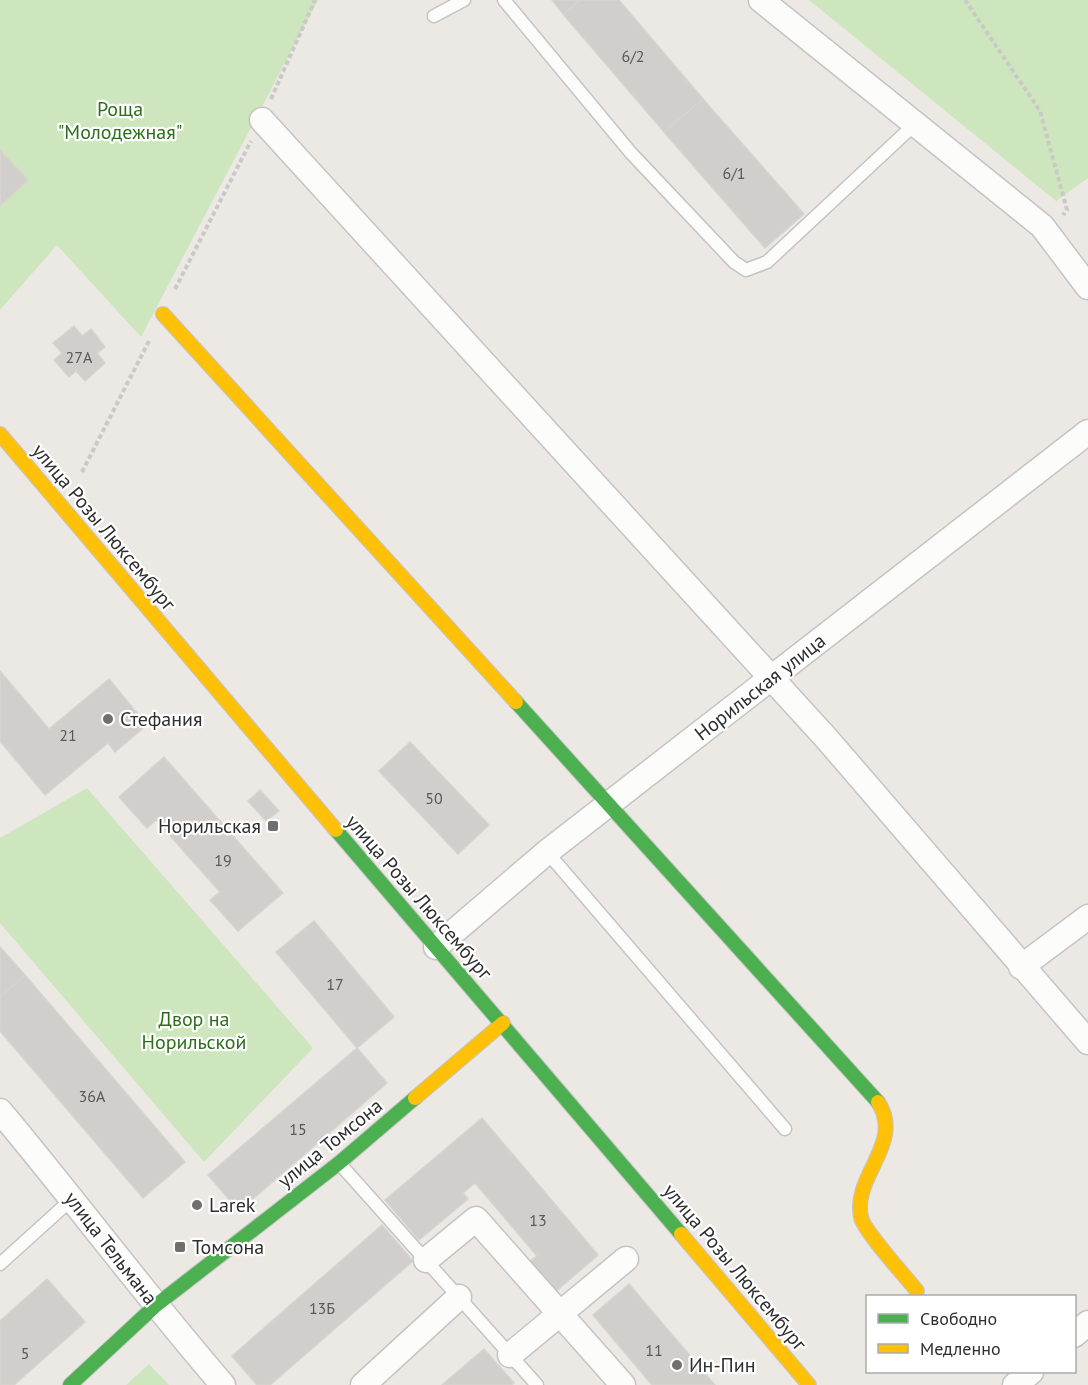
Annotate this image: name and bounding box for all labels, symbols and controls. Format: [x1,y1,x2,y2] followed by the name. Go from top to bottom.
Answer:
[621,46,645,66] house number: 6/2
[58,96,182,145] park label: Роща "Молодежная"
[722,163,746,183] house number: 6/1
[66,347,93,367] house number: 27А
[26,438,182,616] street label: улица Розы Люксембург
[689,628,831,746] street label: Норильская улица
[120,706,203,732] place label: Стефания
[101,712,115,726] marker: Стефания
[59,725,77,745] house number: 21
[425,788,443,808] house number: 50
[340,809,498,985] street label: улица Розы Люксембург
[158,813,261,839] place label: Норильская
[266,819,280,833] marker: Норильская
[214,850,232,870] house number: 19
[326,974,344,994] house number: 17
[141,1006,247,1055] park label: Двор на Норильской
[79,1086,106,1106] house number: 36А
[272,1093,388,1193] street label: улица Томсона
[289,1119,307,1139] house number: 15
[657,1178,813,1356] street label: улица Розы Люксембург
[59,1186,163,1310] street label: улица Тельмана
[209,1192,256,1218] place label: Larek
[190,1198,204,1212] marker: Larek
[529,1210,547,1230] house number: 13
[192,1234,264,1260] place label: Томсона
[173,1240,187,1254] marker: Томсона
[866,1295,1076,1373] legend
[309,1298,335,1318] house number: 13Б
[920,1307,997,1330] text: Свободно
[920,1337,1001,1360] text: Медленно
[645,1340,663,1360] house number: 11
[21,1343,29,1363] house number: 5
[689,1352,756,1378] place label: Ин-Пин
[670,1358,684,1372] marker: Ин-Пин

